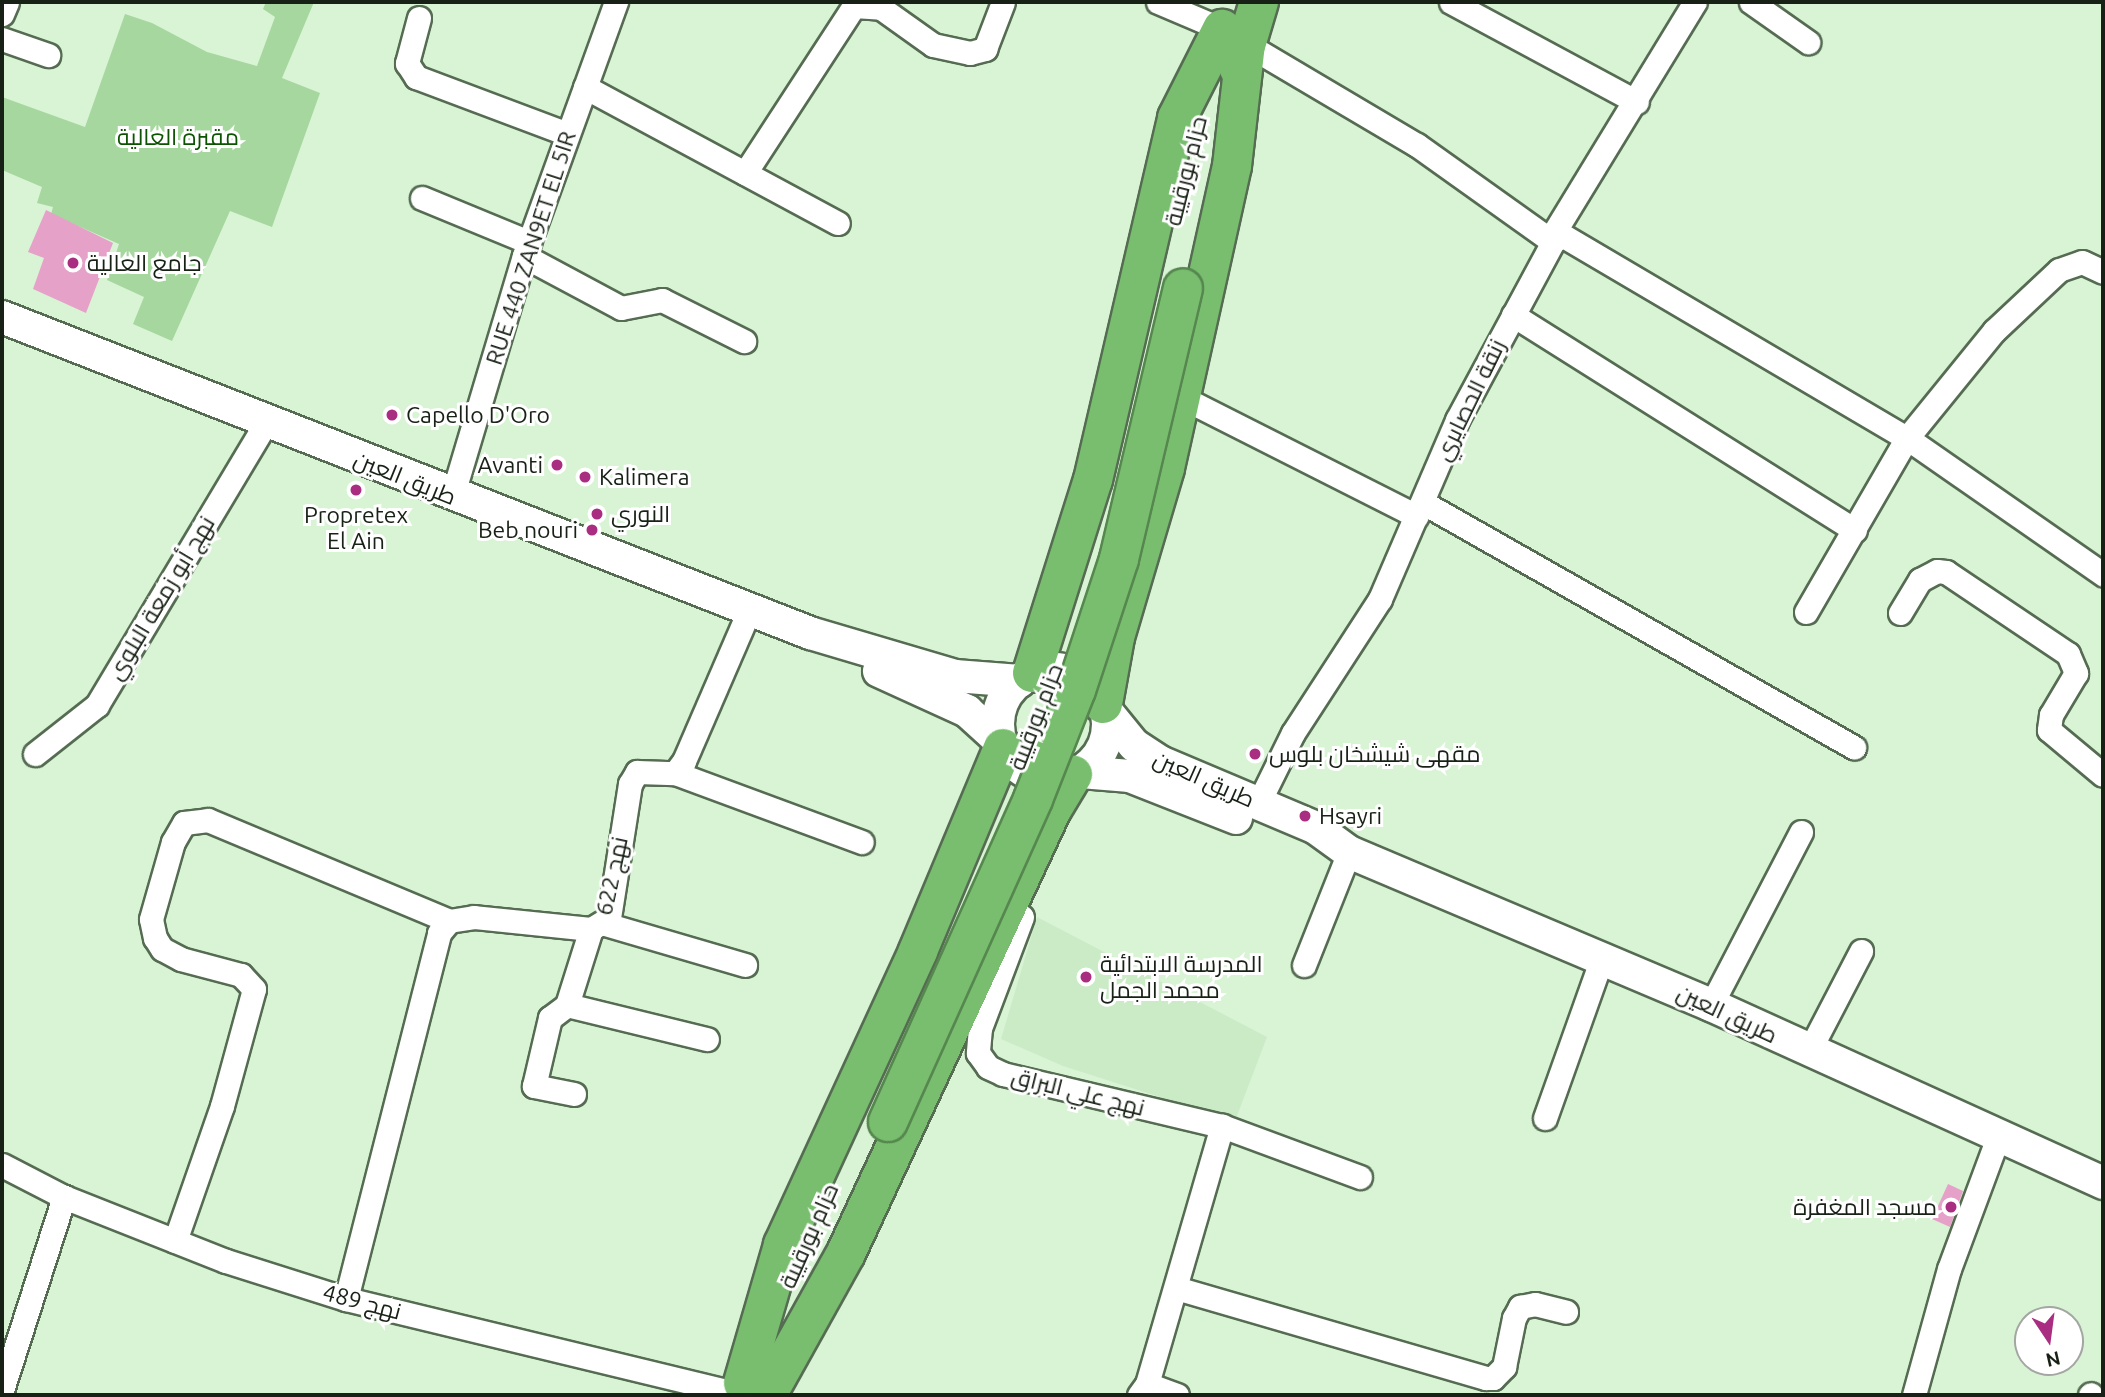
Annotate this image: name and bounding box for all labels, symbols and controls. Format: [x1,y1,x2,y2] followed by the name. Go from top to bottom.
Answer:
[1159,113,1213,229] street label: حزام بورقيبة
[117,123,239,151] park label: مقبرة العالية
[480,128,582,368] street label: RUE 440 ZAN9ET EL 5IR
[87,249,201,277] place label: جامع العالية
[65,255,81,271] marker: جامع العالية
[1429,335,1511,465] street label: زنقة الحصايري
[406,401,550,429] place label: Capello D'Oro
[384,407,400,423] marker: Capello D'Oro
[350,445,460,511] street label: طريق العين
[478,451,543,479] place label: Avanti
[549,457,565,473] marker: Avanti
[599,463,689,491] place label: Kalimera
[577,469,593,485] marker: Kalimera
[348,482,364,498] marker: Propretex El Ain
[611,500,670,528] place label: النوري
[304,501,408,555] place label: Propretex El Ain
[589,506,605,522] marker: النوري
[101,511,221,685] street label: نهج أبو زمعة البلوي
[478,516,578,544] place label: Beb nouri
[584,522,600,538] marker: Beb nouri
[1003,660,1069,774] street label: حزام بورقيبة
[1269,740,1480,768] place label: مقهى شيشخان بلوس
[1149,744,1259,814] street label: طريق العين
[1247,746,1263,762] marker: مقهى شيشخان بلوس
[1319,802,1382,830] place label: Hsayri
[1297,808,1313,824] marker: Hsayri
[590,834,634,918] street label: نهج 622
[1100,950,1263,1004] place label: المدرسة الابتدائية محمد الجمل
[1078,969,1094,985] marker: المدرسة الابتدائية محمد الجمل
[1672,979,1782,1049] street label: طريق العين
[1009,1062,1147,1122] street label: نهج علي البراق
[774,1179,844,1293] street label: حزام بورقيبة
[1793,1193,1937,1221] place label: مسجد المغفرة
[1943,1199,1959,1215] marker: مسجد المغفرة
[320,1278,404,1326] street label: نهج 489
[2014,1306,2084,1376] north arrow
[2044,1347,2063,1372] text: N

